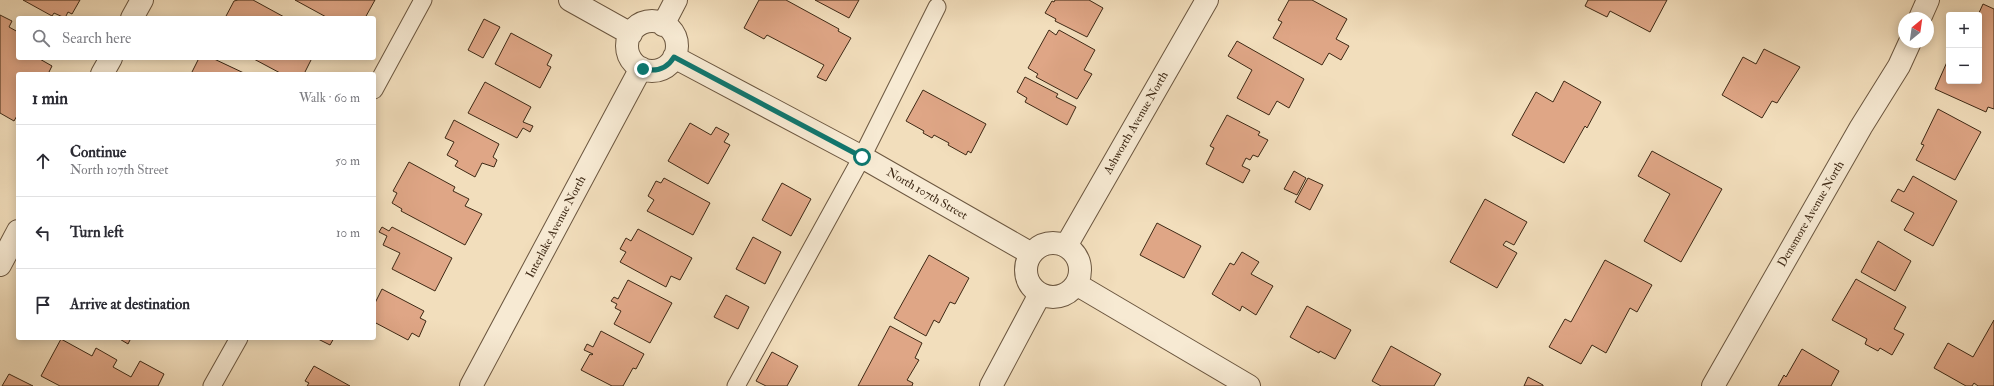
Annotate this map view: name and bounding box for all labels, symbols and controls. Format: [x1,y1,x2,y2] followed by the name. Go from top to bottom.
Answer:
[1898,12,1934,48] north arrow
[1946,12,1982,84] map controls
[1946,12,1982,48] button: +
[16,16,376,60] search box
[30,27,52,49] icon: search
[62,29,131,48] text: Search here
[1946,48,1982,84] button: −
[634,60,652,78] route end
[1100,68,1172,178] street label: Ashworth Avenue North
[32,88,68,109] text: 1 min
[299,90,360,106] text: Walk · 60 m
[70,143,126,162] text: Continue
[853,148,871,166] route start
[32,150,54,172] icon: ahead
[335,153,360,169] text: 50 m
[1774,158,1848,270] street label: Densmore Avenue North
[70,162,169,178] text: North 107th Street
[884,165,970,223] street label: North 107th Street
[523,173,590,281] street label: Interlake Avenue North
[32,222,54,244] icon: left
[70,223,124,242] text: Turn left
[336,225,360,241] text: 10 m
[32,294,54,316] icon: arrive
[70,295,190,314] text: Arrive at destination

